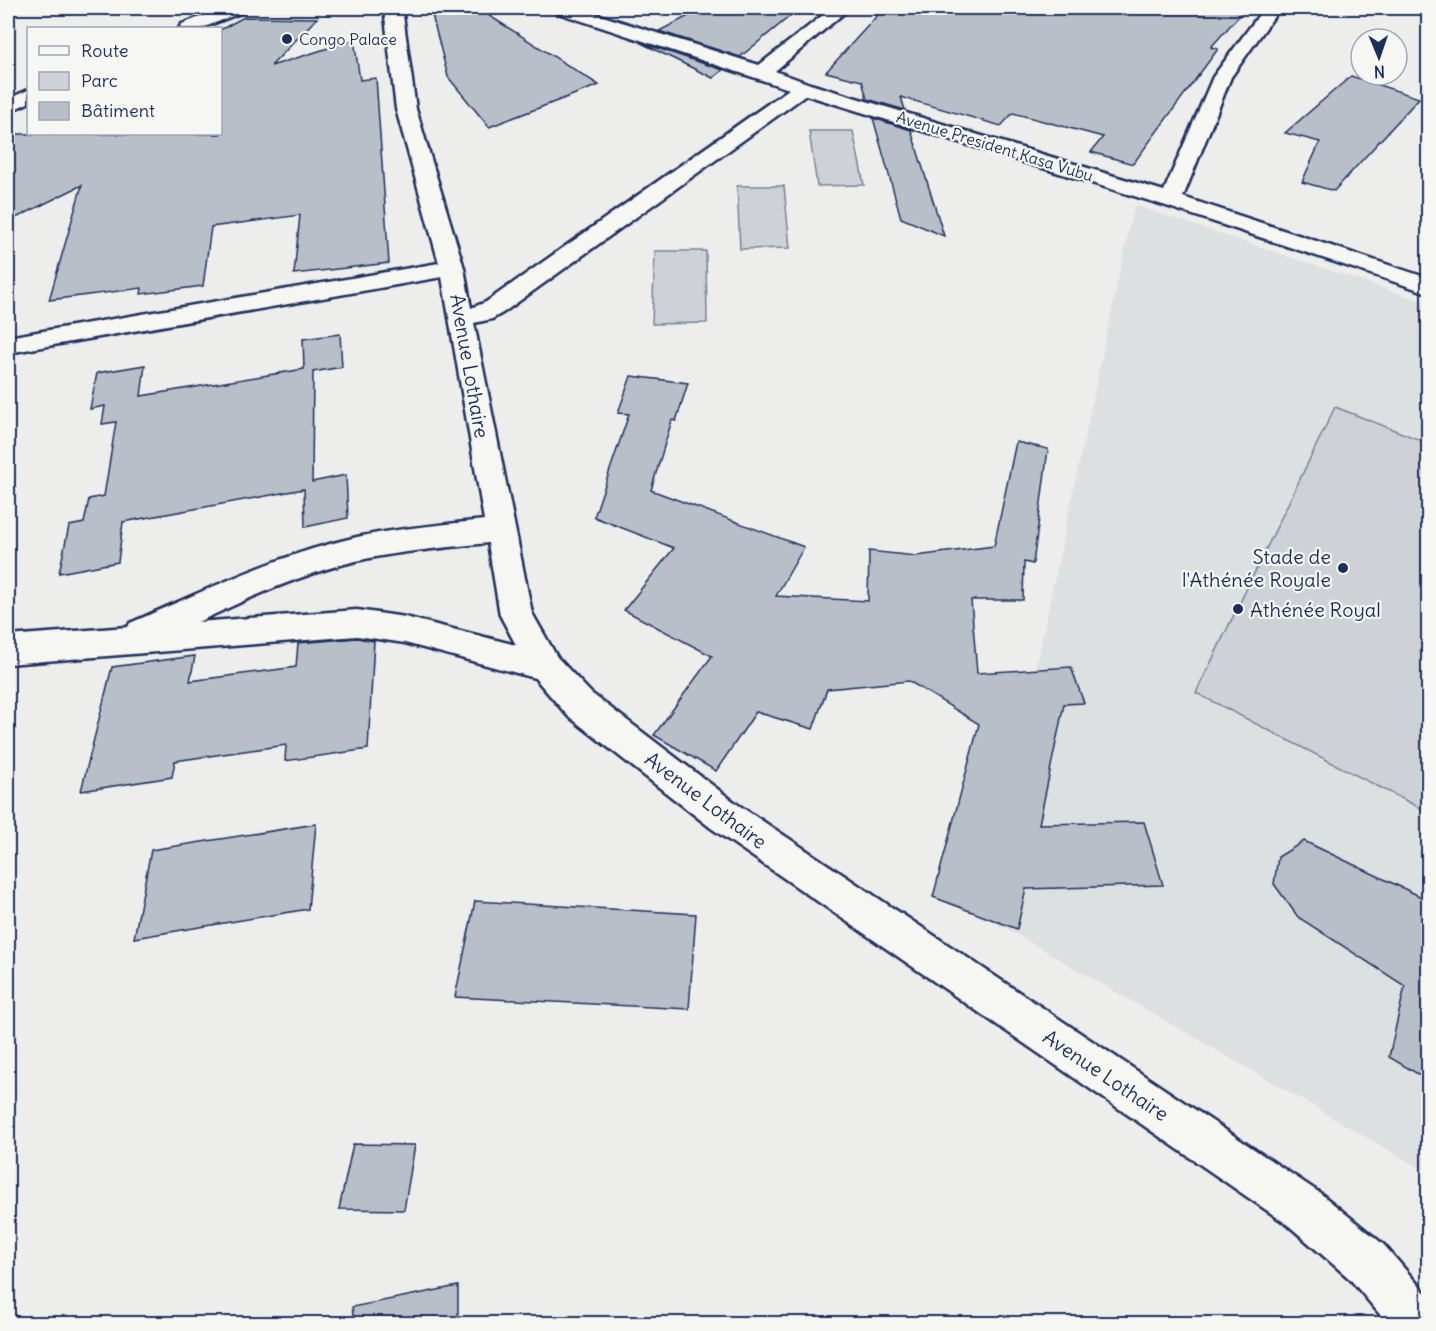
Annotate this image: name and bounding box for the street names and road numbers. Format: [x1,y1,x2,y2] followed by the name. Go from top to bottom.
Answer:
[894,106,1096,186] street label: Avenue President Kasa Vubu
[445,292,495,440] street label: Avenue Lothaire
[640,746,772,854] street label: Avenue Lothaire
[1038,1024,1174,1126] street label: Avenue Lothaire

